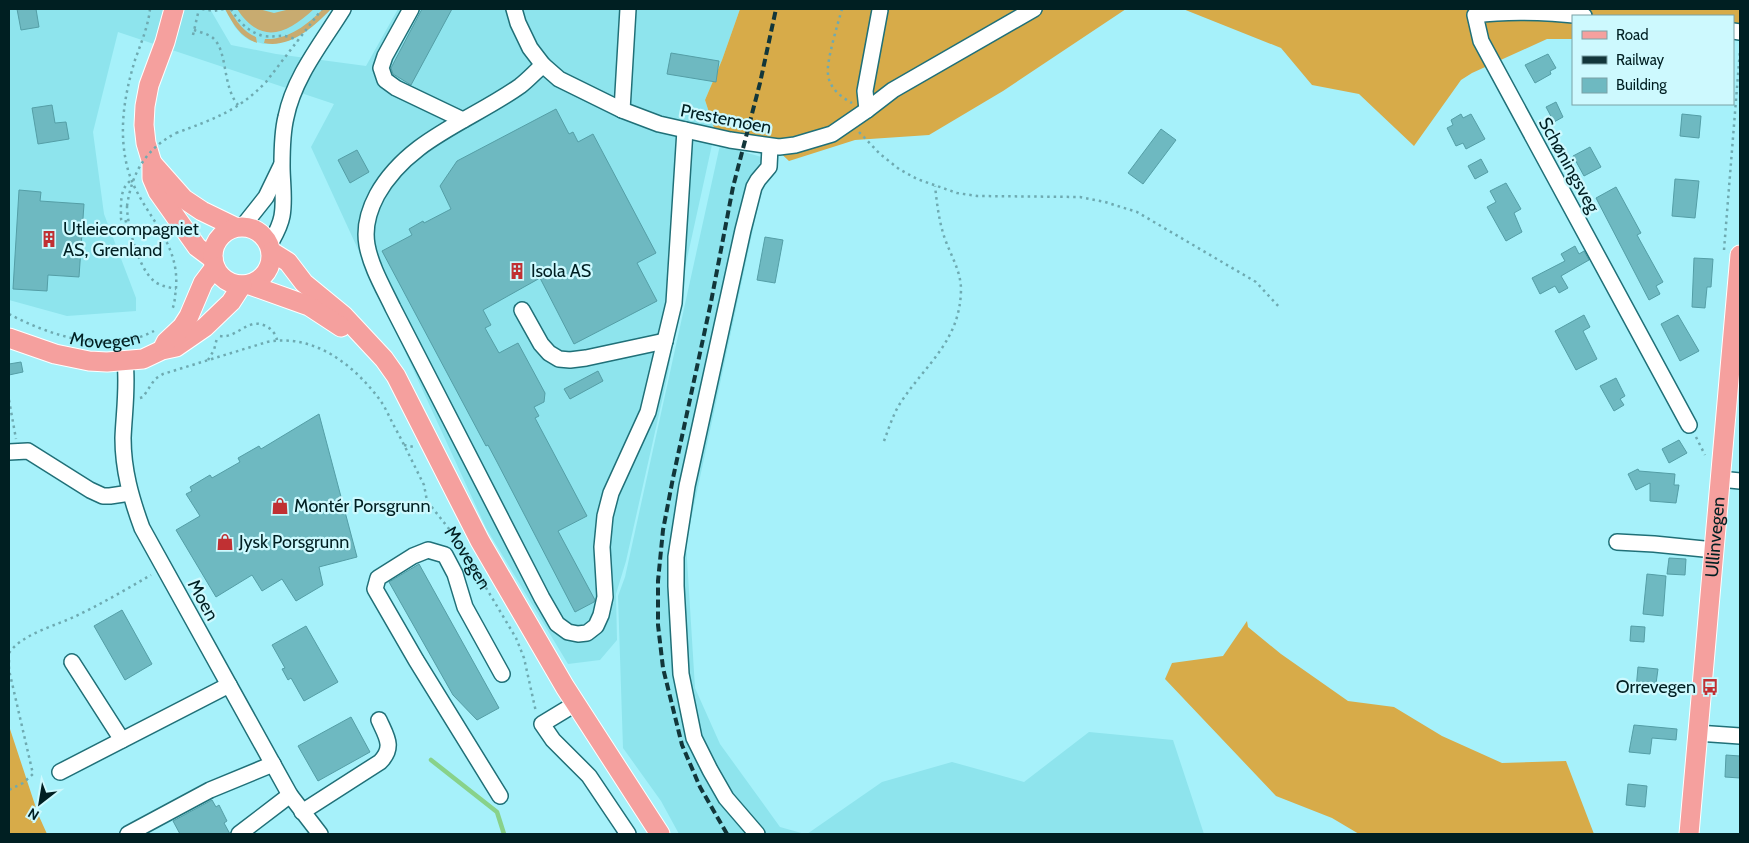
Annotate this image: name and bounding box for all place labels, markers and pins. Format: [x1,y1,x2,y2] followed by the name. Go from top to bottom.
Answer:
[63,218,199,261] place label: Utleiecompagniet AS, Grenland
[39,229,59,249] building icon: Utleiecompagniet AS, Grenland
[531,260,591,282] place label: Isola AS
[507,261,527,281] building icon: Isola AS
[294,495,430,517] place label: Montér Porsgrunn
[270,496,290,516] shop icon: Montér Porsgrunn
[238,531,349,553] place label: Jysk Porsgrunn
[215,532,235,552] shop icon: Jysk Porsgrunn
[1616,676,1696,698] place label: Orrevegen
[1700,677,1720,697] bus stop icon: Orrevegen

